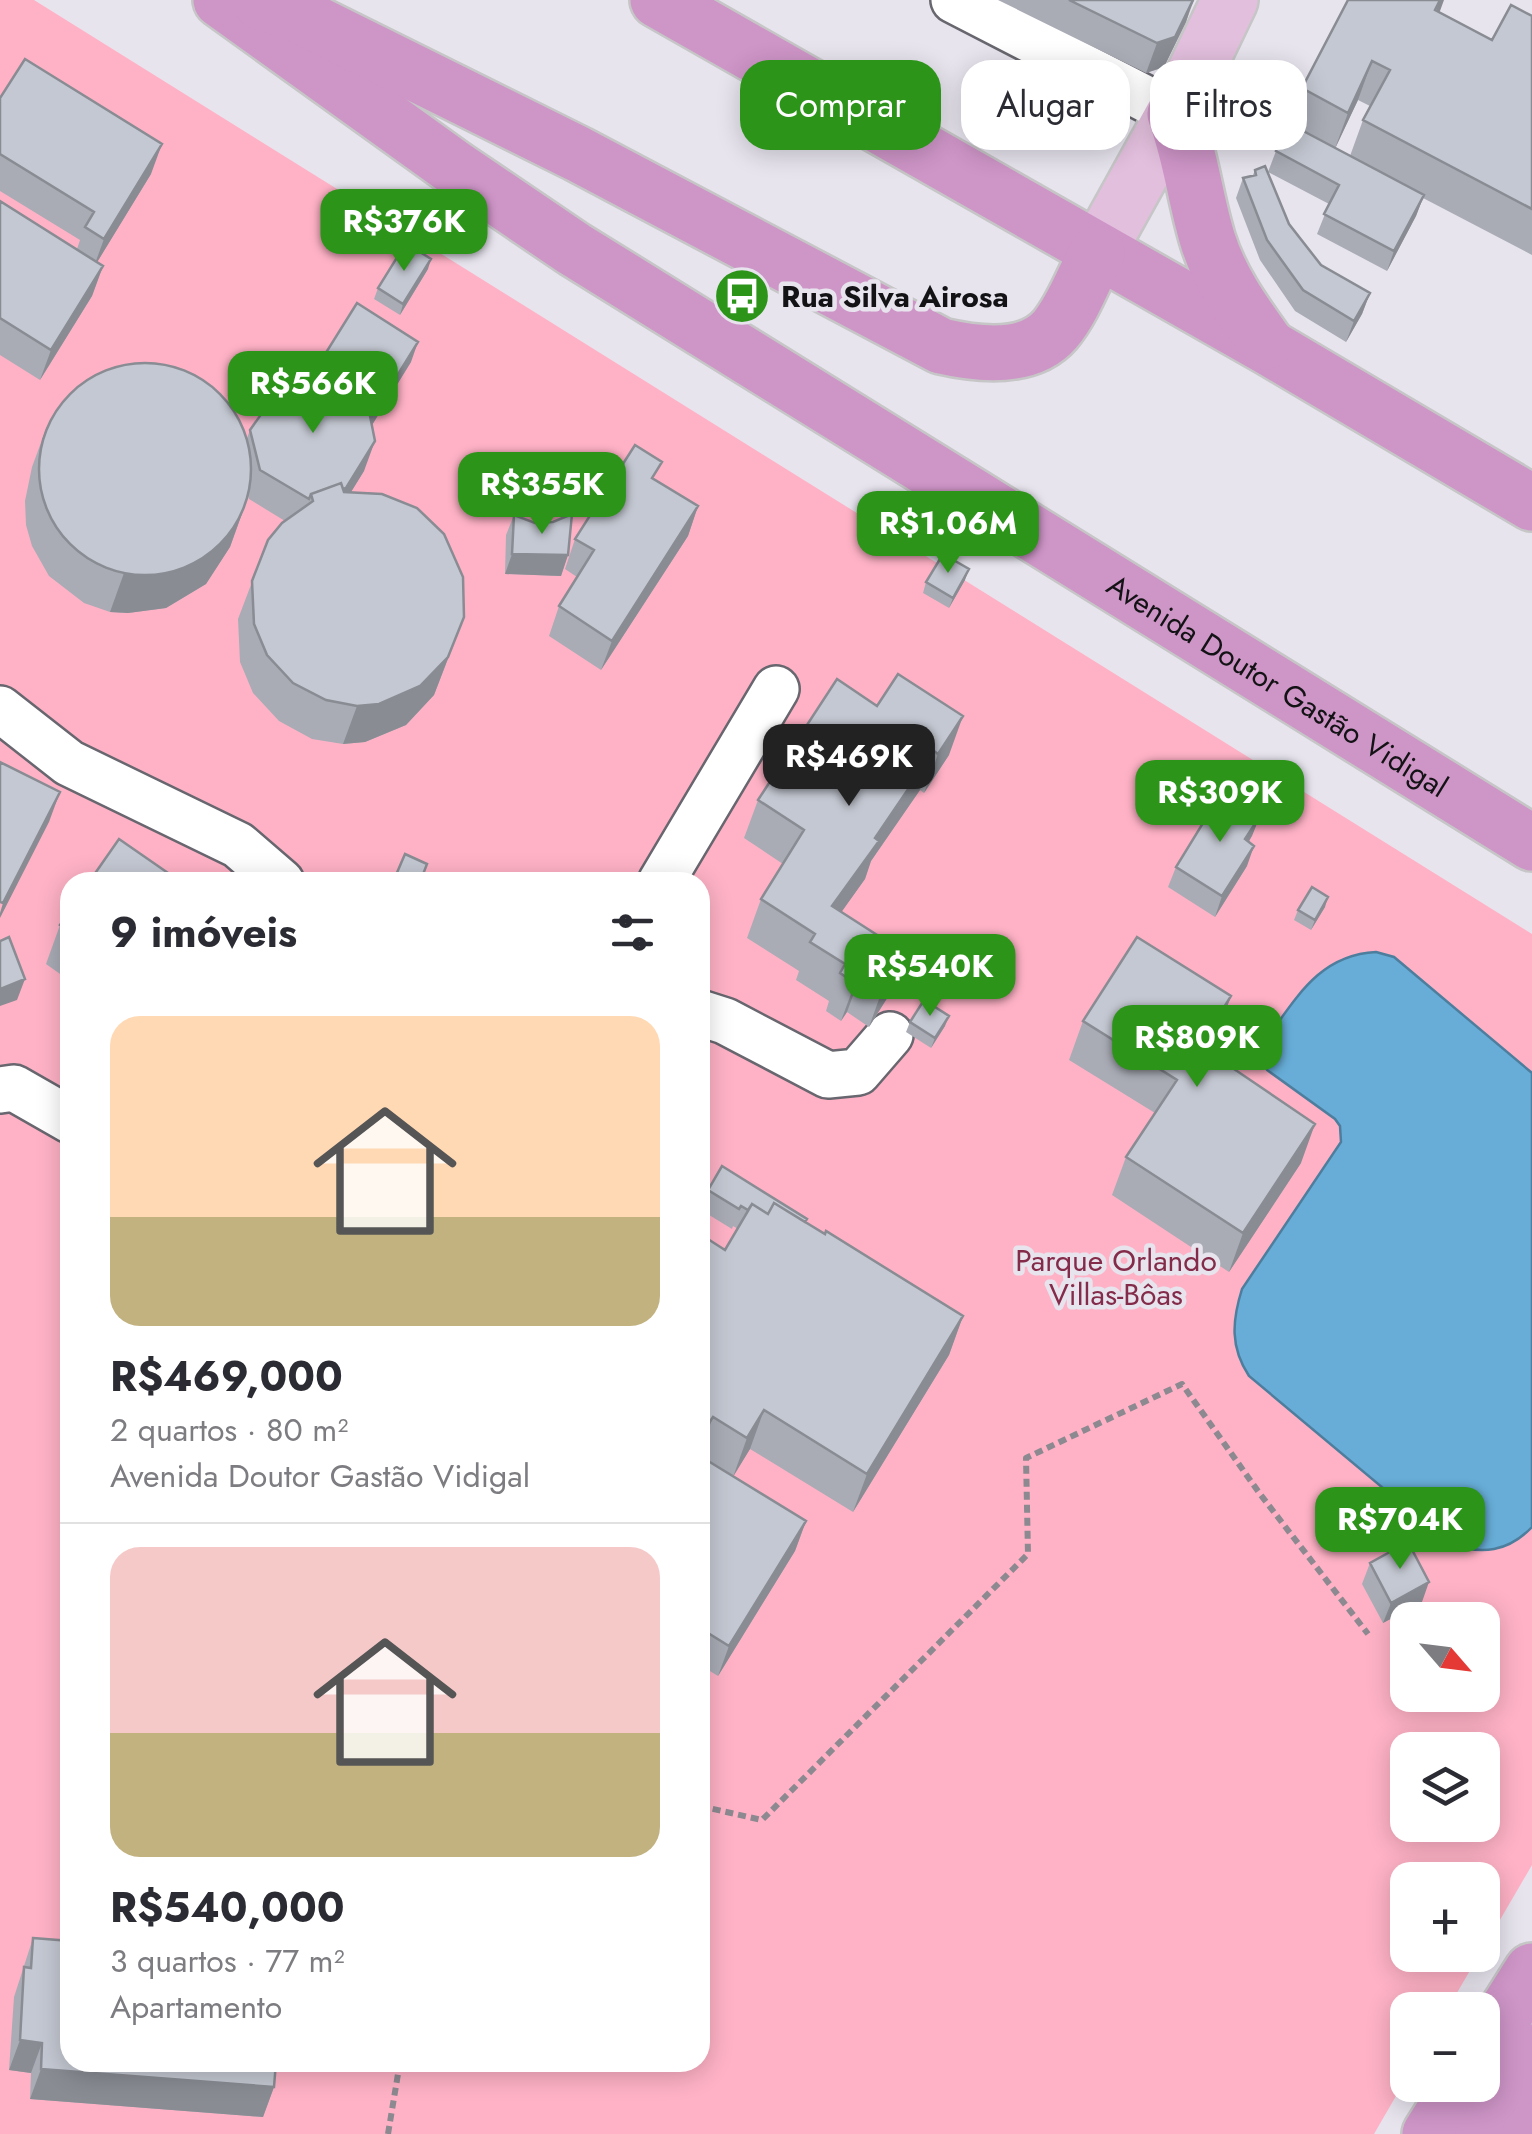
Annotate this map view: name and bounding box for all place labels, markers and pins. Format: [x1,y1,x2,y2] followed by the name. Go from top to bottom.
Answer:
[323,189,485,274] pin: R$376K
[712,266,772,326] bus stop icon: Rua Silva Airosa
[781,275,1009,318] place label: Rua Silva Airosa
[232,351,394,436] pin: R$566K
[461,452,623,537] pin: R$355K
[856,491,1040,576] pin: R$1.06M
[768,724,930,809] pin: R$469K
[1139,760,1301,845] pin: R$309K
[849,934,1011,1019] pin: R$540K
[1116,1005,1278,1090] pin: R$809K
[1319,1487,1481,1572] pin: R$704K

